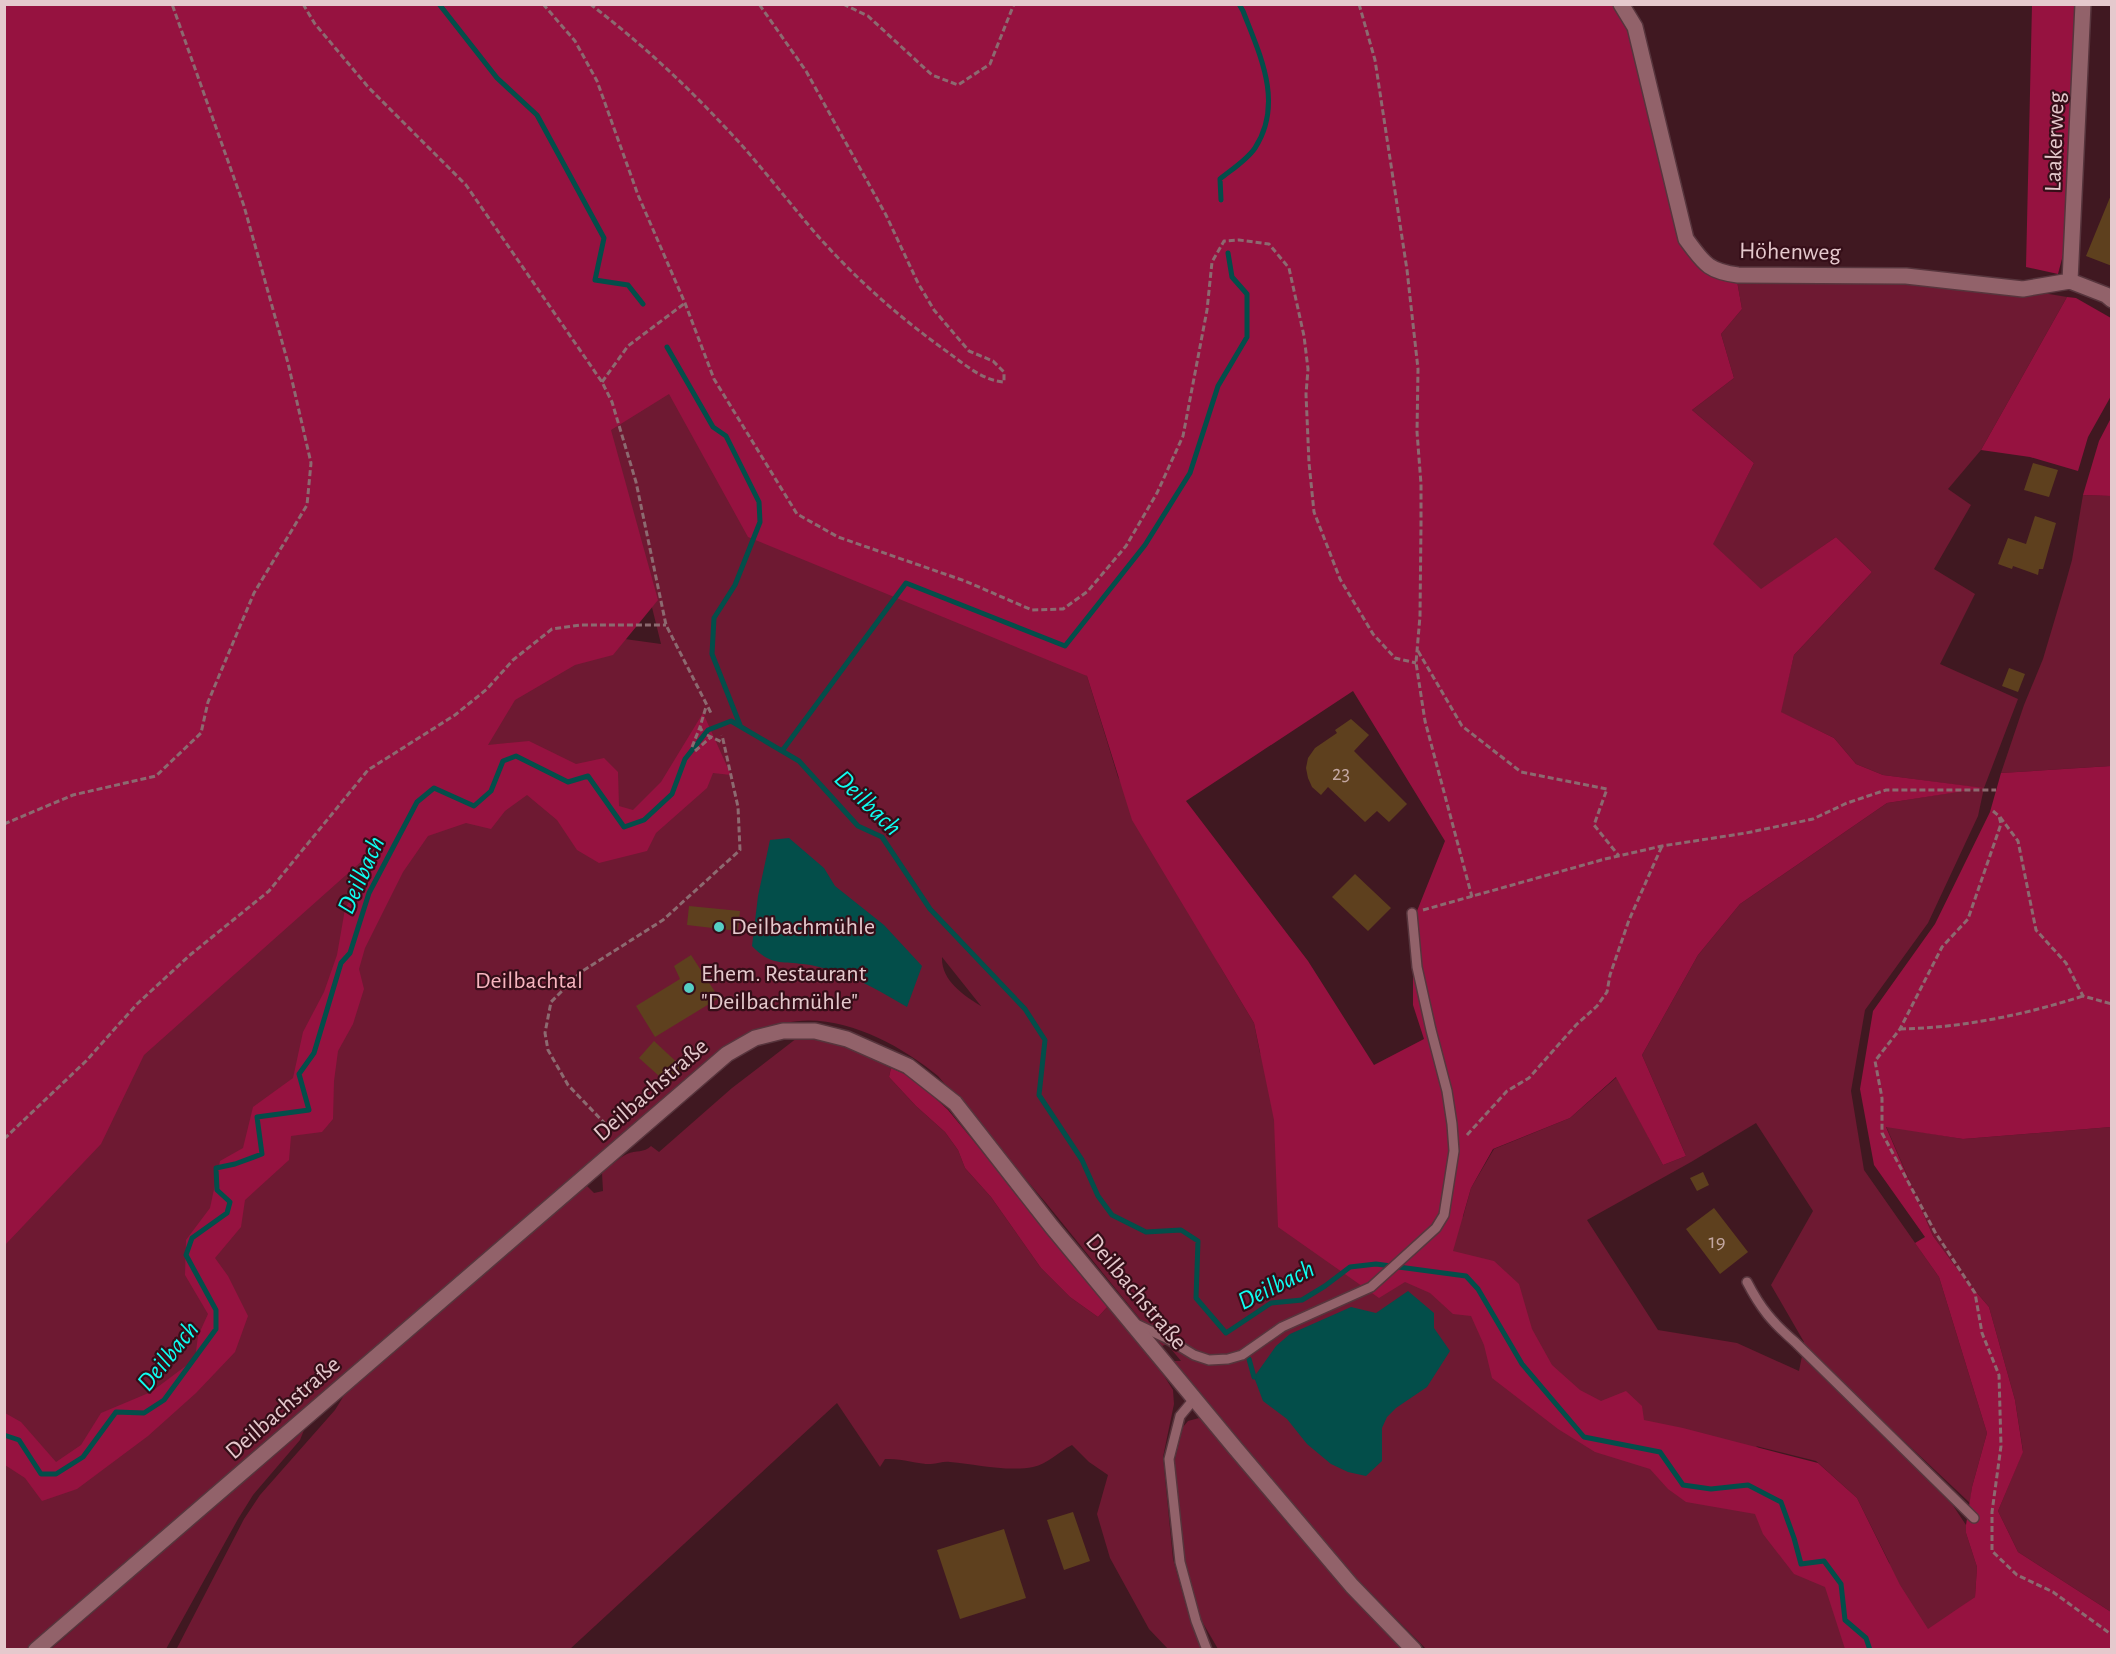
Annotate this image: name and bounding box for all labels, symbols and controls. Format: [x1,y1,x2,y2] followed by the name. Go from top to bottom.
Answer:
[2041,91,2069,192] street label: Laakerweg
[1739,239,1841,265] street label: Höhenweg
[1332,763,1350,784] house number: 23
[830,765,906,841] water label: Deilbach
[332,832,390,918] water label: Deilbach
[731,915,875,939] place label: Deilbachmühle
[712,920,726,934] marker: Deilbachmühle
[701,962,867,1014] place label: Ehem. Restaurant "Deilbachmühle"
[475,969,583,993] park label: Deilbachtal
[682,981,696,995] marker: Ehem. Restaurant "Deilbachmühle"
[589,1034,713,1146] street label: Deilbachstraße
[1081,1230,1191,1354] street label: Deilbachstraße
[1708,1231,1726,1252] house number: 19
[1234,1255,1318,1315] water label: Deilbach
[132,1316,204,1396] water label: Deilbach
[221,1352,345,1464] street label: Deilbachstraße

